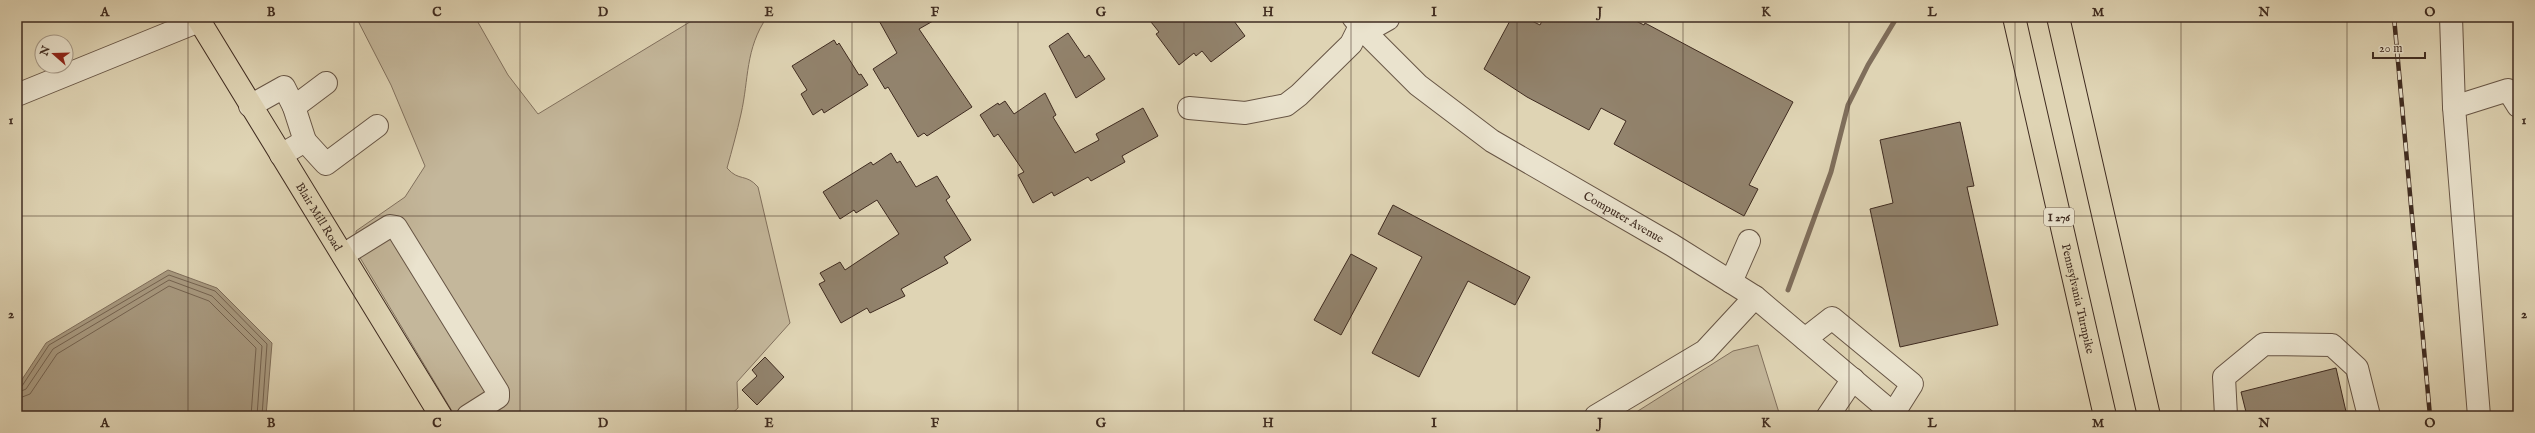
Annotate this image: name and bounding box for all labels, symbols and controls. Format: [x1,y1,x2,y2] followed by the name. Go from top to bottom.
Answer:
[100,4,111,21] text: A
[267,4,276,21] text: B
[432,4,442,21] text: C
[598,4,609,21] text: D
[764,4,774,21] text: E
[931,4,940,21] text: F
[1096,4,1107,21] text: G
[1262,4,1274,21] text: H
[1431,4,1437,21] text: I
[1595,4,1603,21] text: J
[1761,4,1771,21] text: K
[1926,4,1937,21] text: L
[2092,4,2105,21] text: M
[2257,4,2270,21] text: N
[2425,4,2436,21] text: O
[34,34,74,74] north arrow
[2373,34,2425,60] scale bar
[2379,41,2402,56] text: 20 m
[37,44,54,59] text: N
[9,112,14,129] text: 1
[2522,112,2527,129] text: 1
[292,180,346,254] street label: Blair Mill Road
[1581,188,1667,247] street label: Computer Avenue
[2044,208,2074,226] road number: I 276
[2058,242,2098,356] street label: Pennsylvania Turnpike
[8,306,14,323] text: 2
[2521,306,2527,323] text: 2
[100,415,111,432] text: A
[267,415,276,432] text: B
[432,415,442,432] text: C
[598,415,609,432] text: D
[764,415,774,432] text: E
[931,415,940,432] text: F
[1096,415,1107,432] text: G
[1262,415,1274,432] text: H
[1431,415,1437,432] text: I
[1595,415,1603,432] text: J
[1761,415,1771,432] text: K
[1926,415,1937,432] text: L
[2092,415,2105,432] text: M
[2257,415,2270,432] text: N
[2425,415,2436,432] text: O

